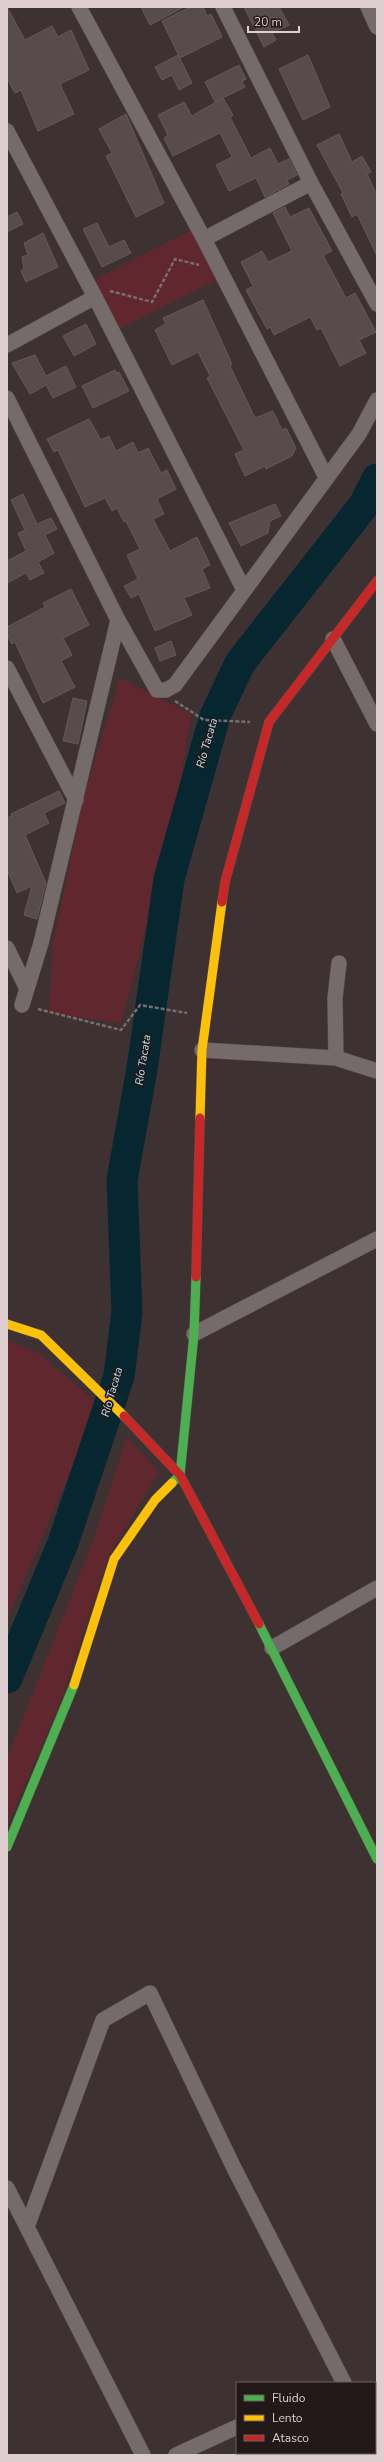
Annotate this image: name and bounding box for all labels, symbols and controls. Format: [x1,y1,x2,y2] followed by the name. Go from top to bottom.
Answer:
[248,8,299,34] scale bar
[254,14,282,30] text: 20 m
[193,716,221,770] water label: Río Tacata
[132,1033,154,1086] water label: Río Tacata
[98,1365,126,1419] water label: Río Tacata
[236,2382,376,2454] legend
[272,2390,306,2406] text: Fluido
[272,2410,303,2426] text: Lento
[272,2430,309,2446] text: Atasco

